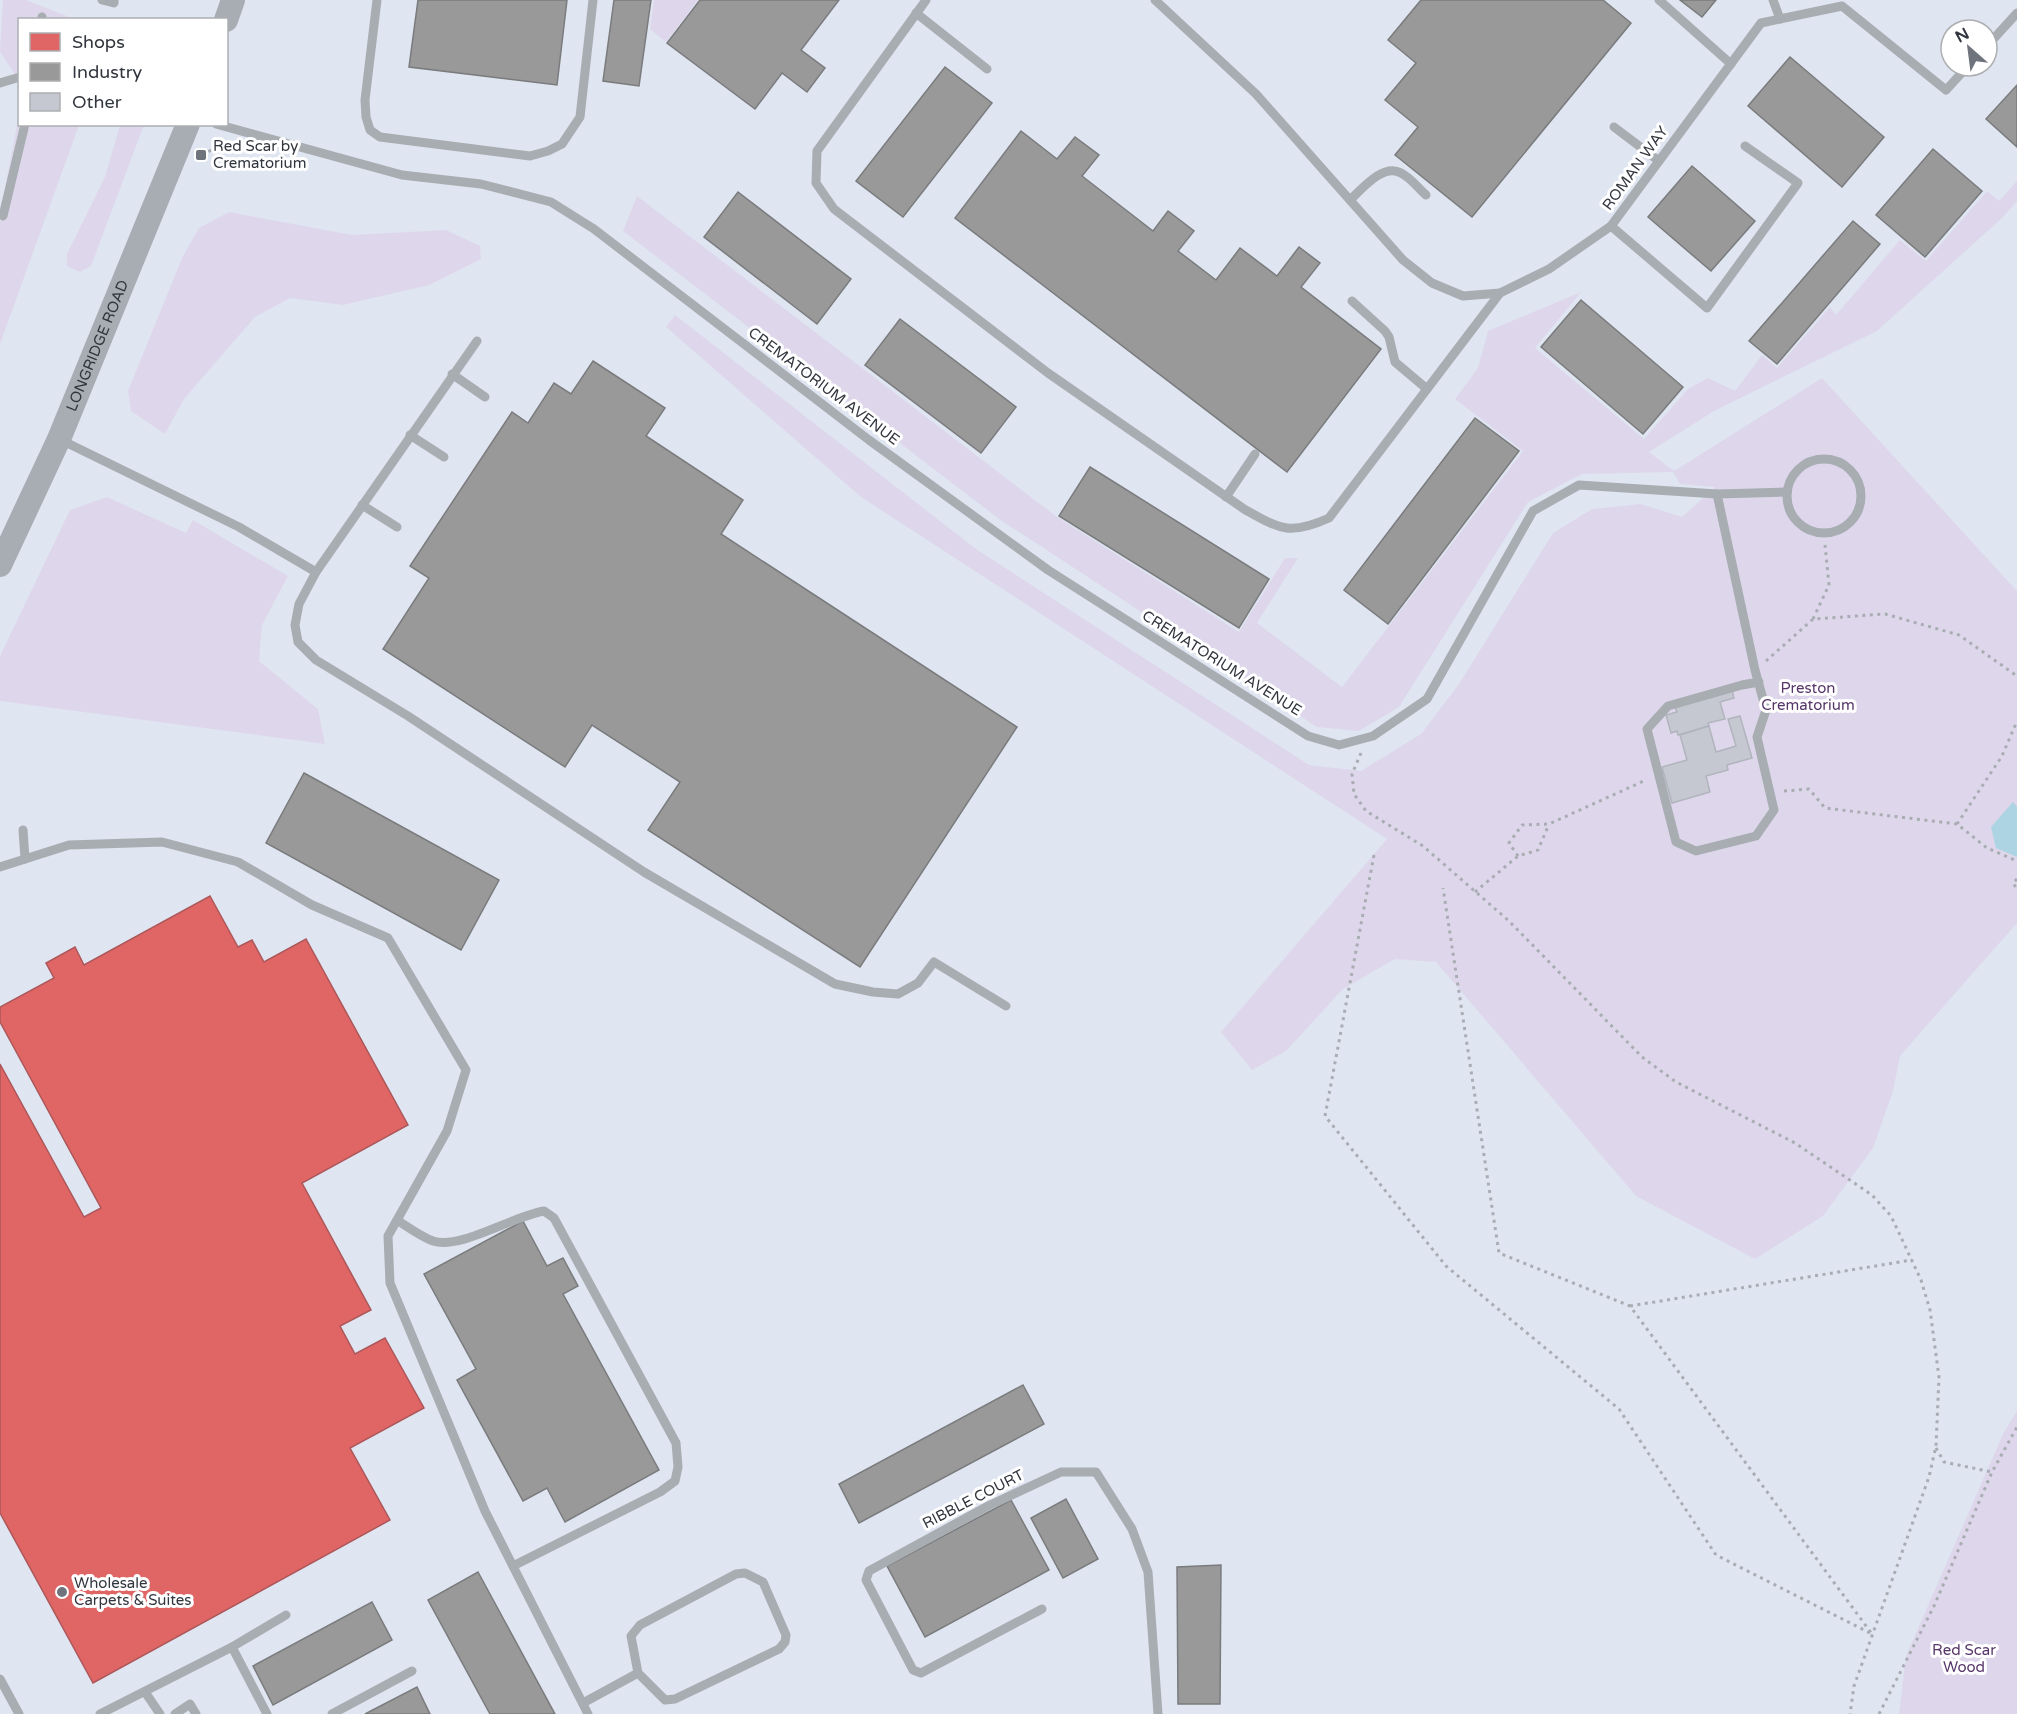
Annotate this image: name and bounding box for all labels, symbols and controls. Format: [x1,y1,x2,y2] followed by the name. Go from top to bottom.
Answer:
[18,18,228,126] legend
[1939,18,1999,78] north arrow
[1952,24,1973,47] text: N
[72,31,125,53] text: Shops
[72,61,143,83] text: Industry
[72,91,122,113] text: Other
[1598,122,1672,214] street label: ROMAN WAY
[213,137,306,172] place label: Red Scar by Crematorium
[194,148,208,162] marker: Red Scar by Crematorium
[62,277,132,414] street label: LONGRIDGE ROAD
[745,323,903,449] street label: CREMATORIUM AVENUE
[1139,606,1305,720] street label: CREMATORIUM AVENUE
[1761,679,1855,714] park label: Preston Crematorium
[919,1466,1027,1532] street label: RIBBLE COURT
[74,1574,192,1609] place label: Wholesale Carpets & Suites
[55,1585,69,1599] marker: Wholesale Carpets & Suites
[1932,1641,1996,1676] park label: Red Scar Wood

